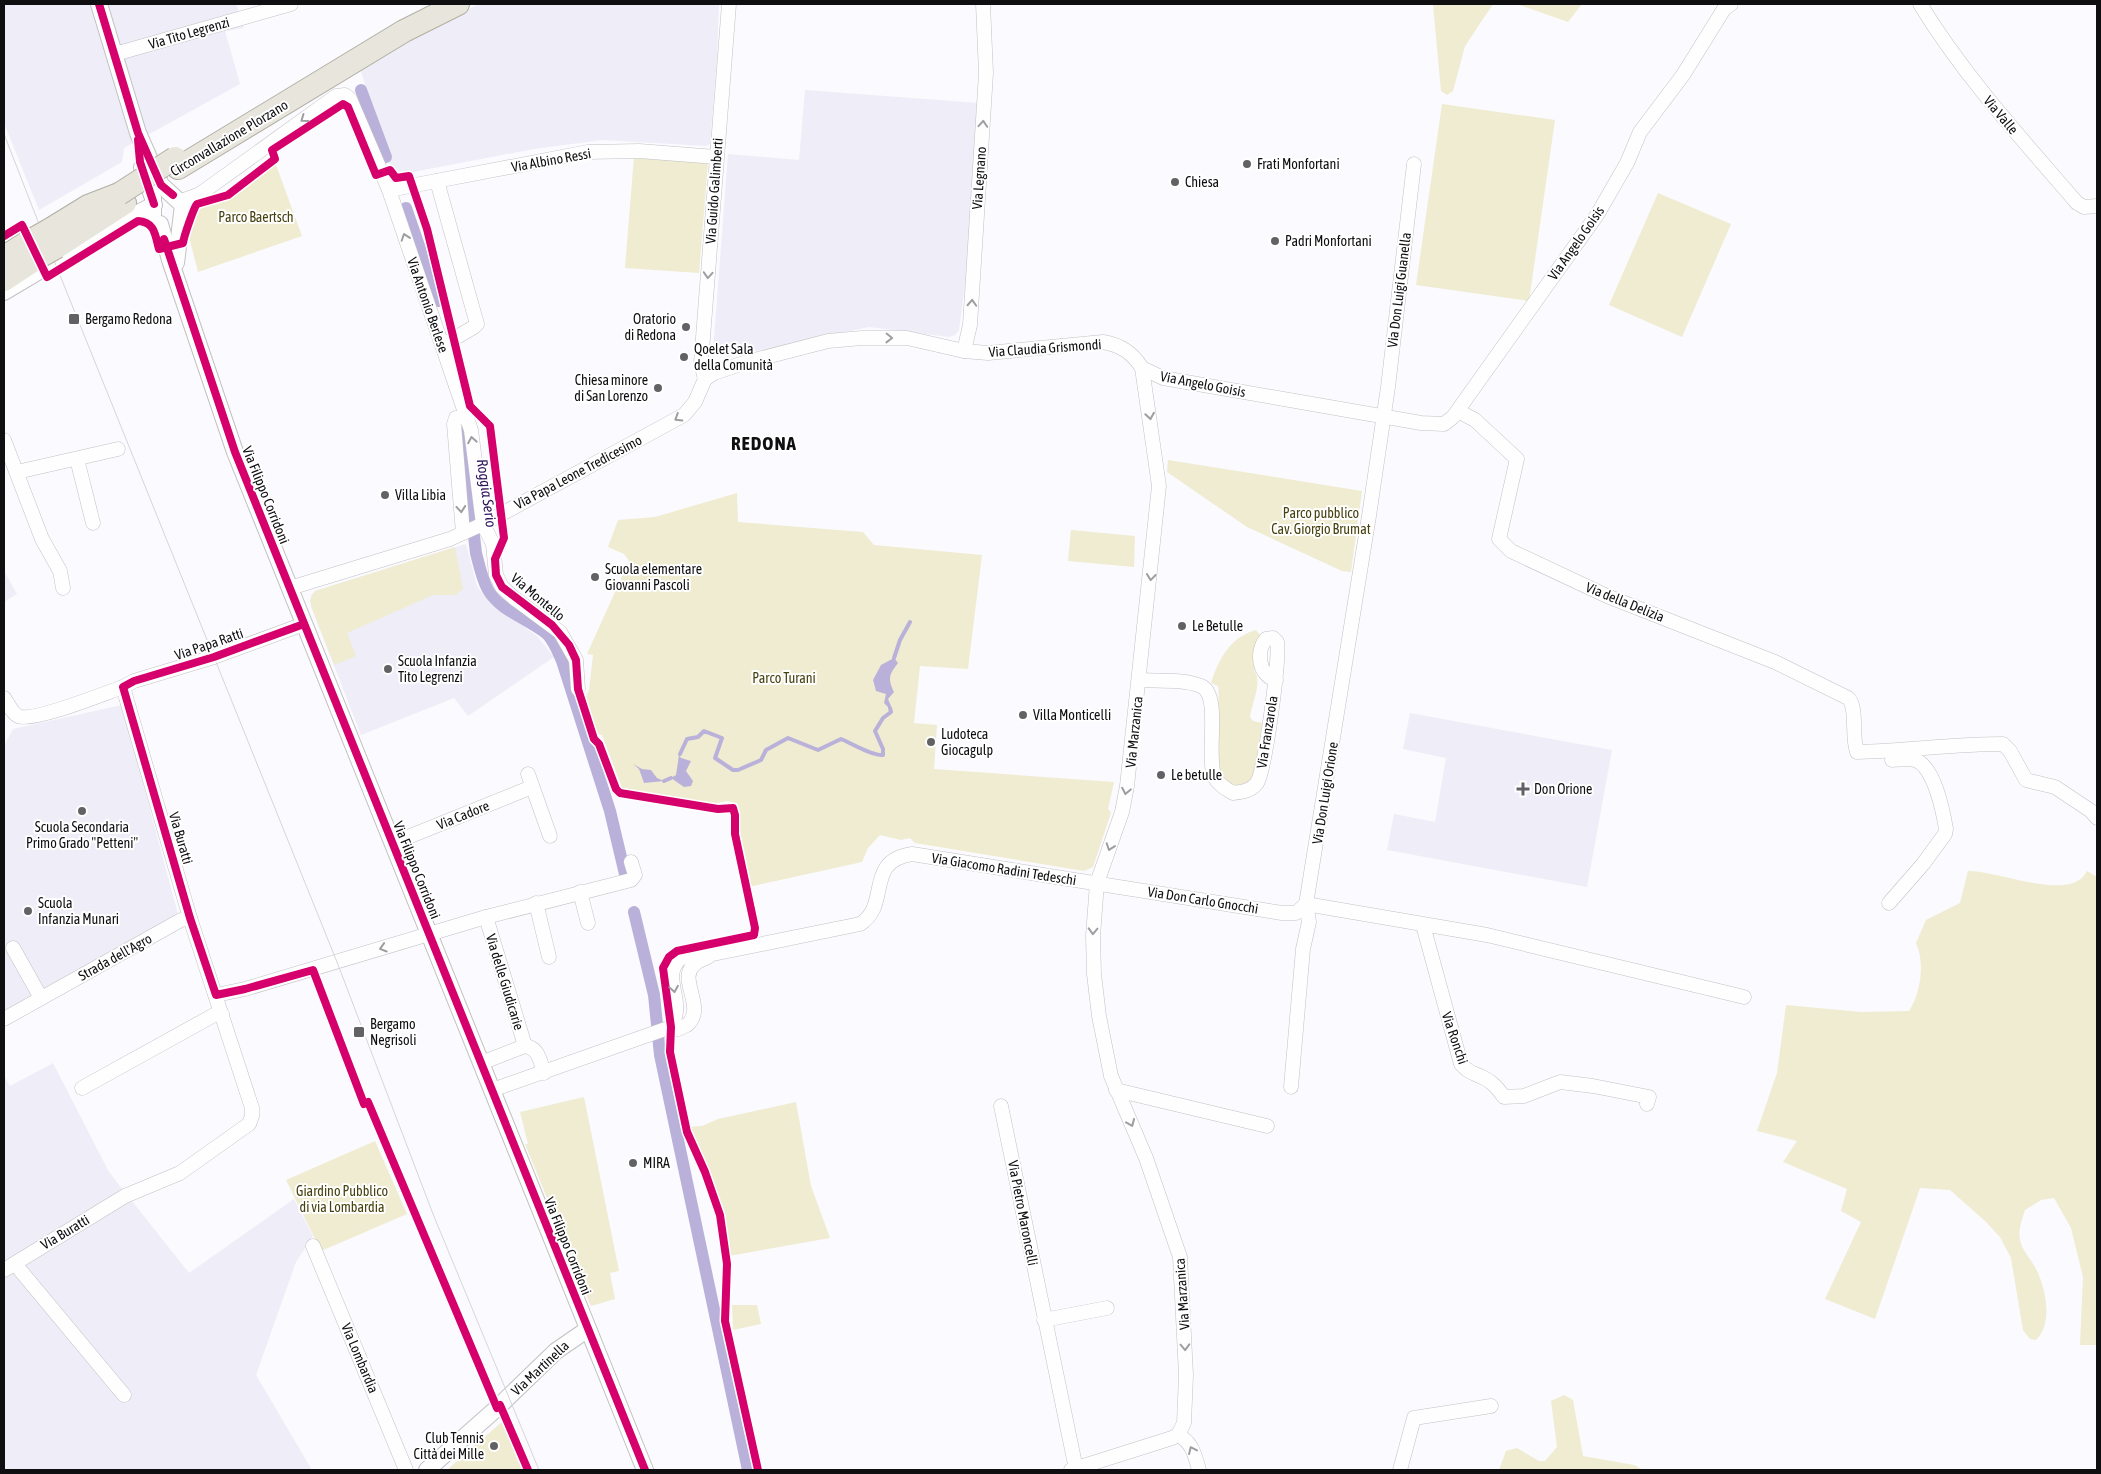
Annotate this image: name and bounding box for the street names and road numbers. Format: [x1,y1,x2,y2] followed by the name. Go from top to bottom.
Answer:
[147,14,231,52] street label: Via Tito Legrenzi
[1980,93,2022,137] street label: Via Valle
[167,97,291,179] street label: Circonvallazione Plorzano
[702,137,726,245] street label: Via Guido Galimberti
[510,145,592,175] street label: Via Albino Ressi
[969,146,989,210] street label: Via Legnano
[1545,203,1607,283] street label: Via Angelo Goisis
[1384,231,1414,349] street label: Via Don Luigi Guanella
[404,255,452,355] street label: Via Antonio Berlese
[988,336,1102,360] street label: Via Claudia Grismondi
[1159,368,1247,400] street label: Via Angelo Goisis
[512,432,644,512] street label: Via Papa Leone Tredicesimo
[239,444,293,546] street label: Via Filippo Corridoni
[508,570,568,624] street label: Via Montello
[1583,579,1667,625] street label: Via della Delizia
[173,625,245,663] street label: Via Papa Ratti
[1253,694,1281,770] street label: Via Franzarola
[1122,695,1146,769] street label: Via Marzanica
[1309,741,1341,845] street label: Via Don Luigi Orione
[434,797,492,833] street label: Via Cadore
[166,810,196,866] street label: Via Buratti
[390,819,444,921] street label: Via Filippo Corridoni
[931,850,1077,888] street label: Via Giacomo Radini Tedeschi
[1147,883,1259,917] street label: Via Don Carlo Gnocchi
[75,930,155,984] street label: Strada dell'Agro
[483,932,527,1032] street label: Via delle Giudicarie
[1439,1010,1471,1066] street label: Via Ronchi
[1005,1159,1041,1267] street label: Via Pietro Maroncelli
[541,1195,595,1297] street label: Via Filippo Corridoni
[38,1211,92,1253] street label: Via Buratti
[1172,1258,1192,1330] street label: Via Marzanica
[338,1321,382,1395] street label: Via Lombardia
[508,1337,572,1399] street label: Via Martinella

